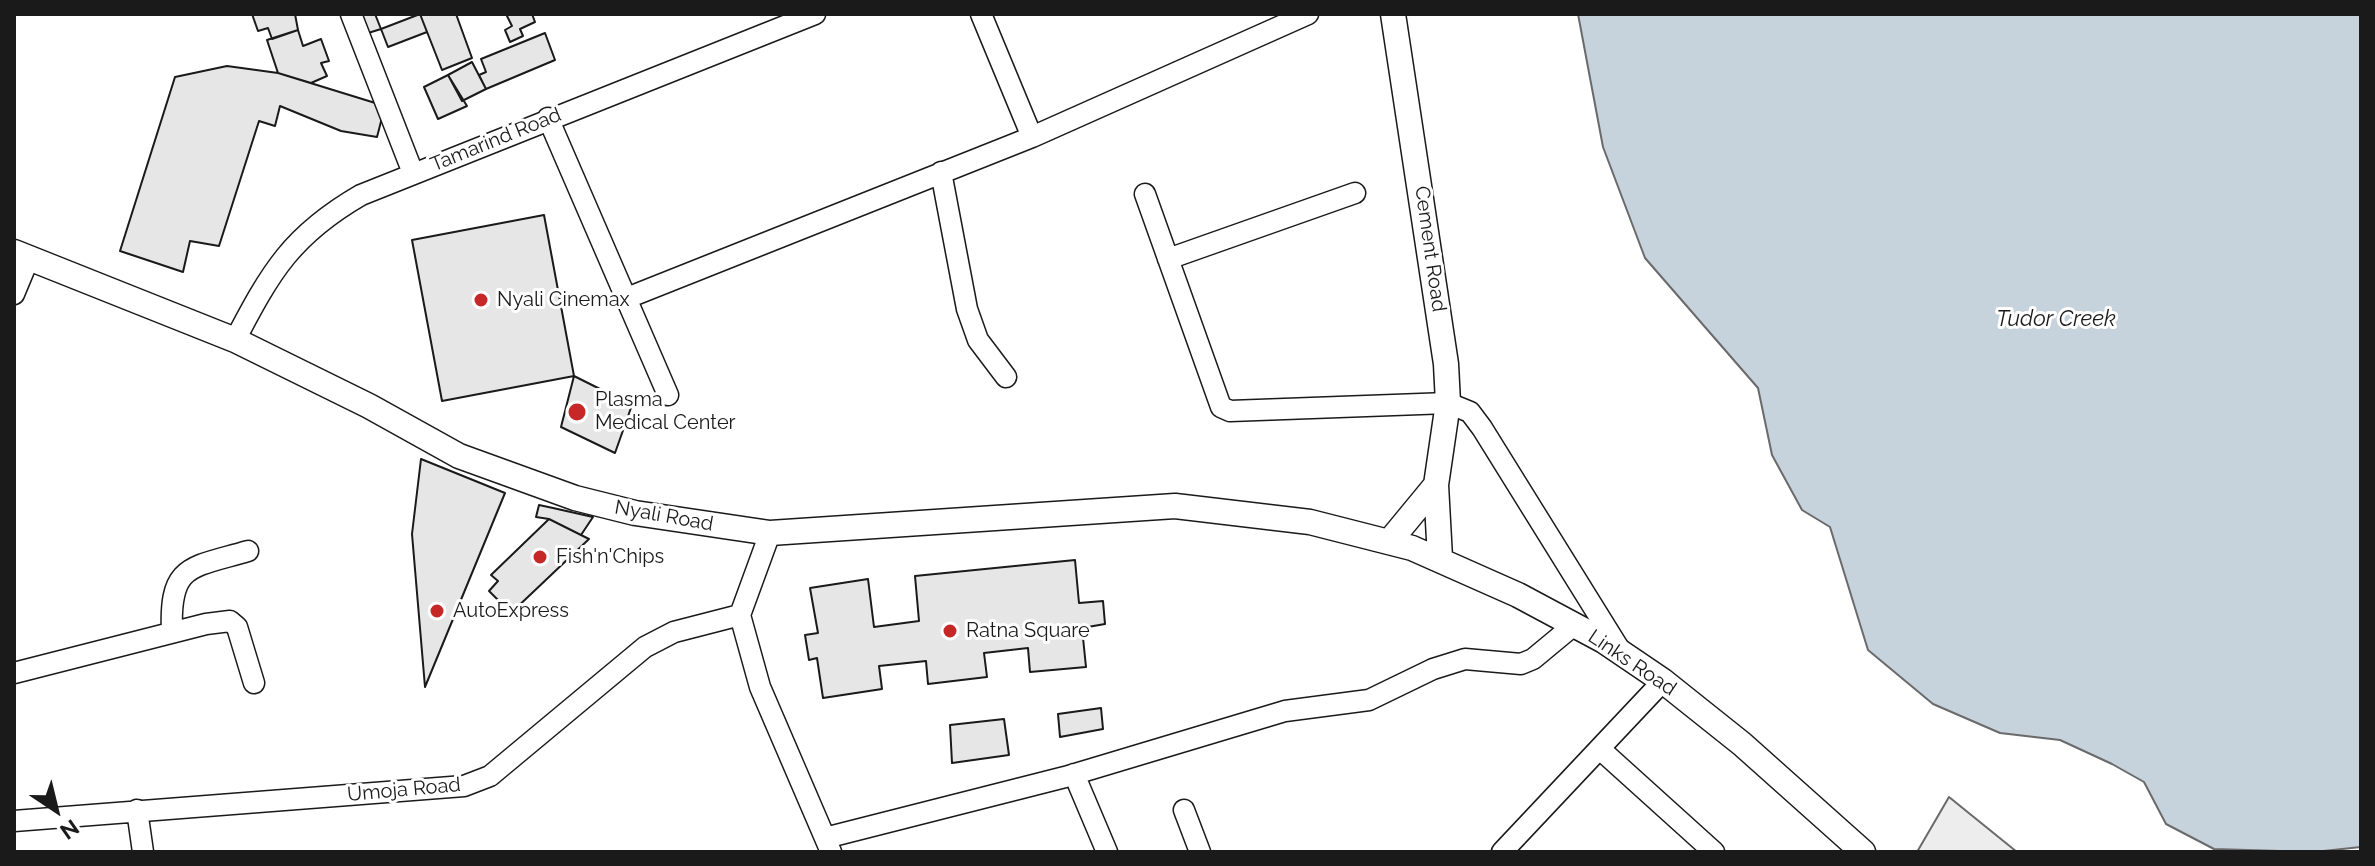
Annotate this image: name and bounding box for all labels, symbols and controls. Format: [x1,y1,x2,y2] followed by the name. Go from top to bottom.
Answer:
[427,103,565,177] street label: Tamarind Road
[1409,184,1451,314] street label: Cement Road
[497,288,630,312] place label: Nyali Cinemax
[472,291,490,309] marker: Nyali Cinemax
[1996,306,2116,332] water label: Tudor Creek
[595,388,736,435] place label: Plasma Medical Center
[566,401,588,423] marker: Plasma Medical Center
[613,496,715,536] street label: Nyali Road
[556,545,664,569] place label: Fish'n'Chips
[531,548,549,566] marker: Fish'n'Chips
[453,599,569,623] place label: AutoExpress
[428,602,446,620] marker: AutoExpress
[966,619,1090,643] place label: Ratna Square
[941,622,959,640] marker: Ratna Square
[1583,625,1681,701] street label: Links Road
[16,770,96,850] north arrow
[346,773,462,807] street label: Umoja Road
[55,814,84,845] text: N

